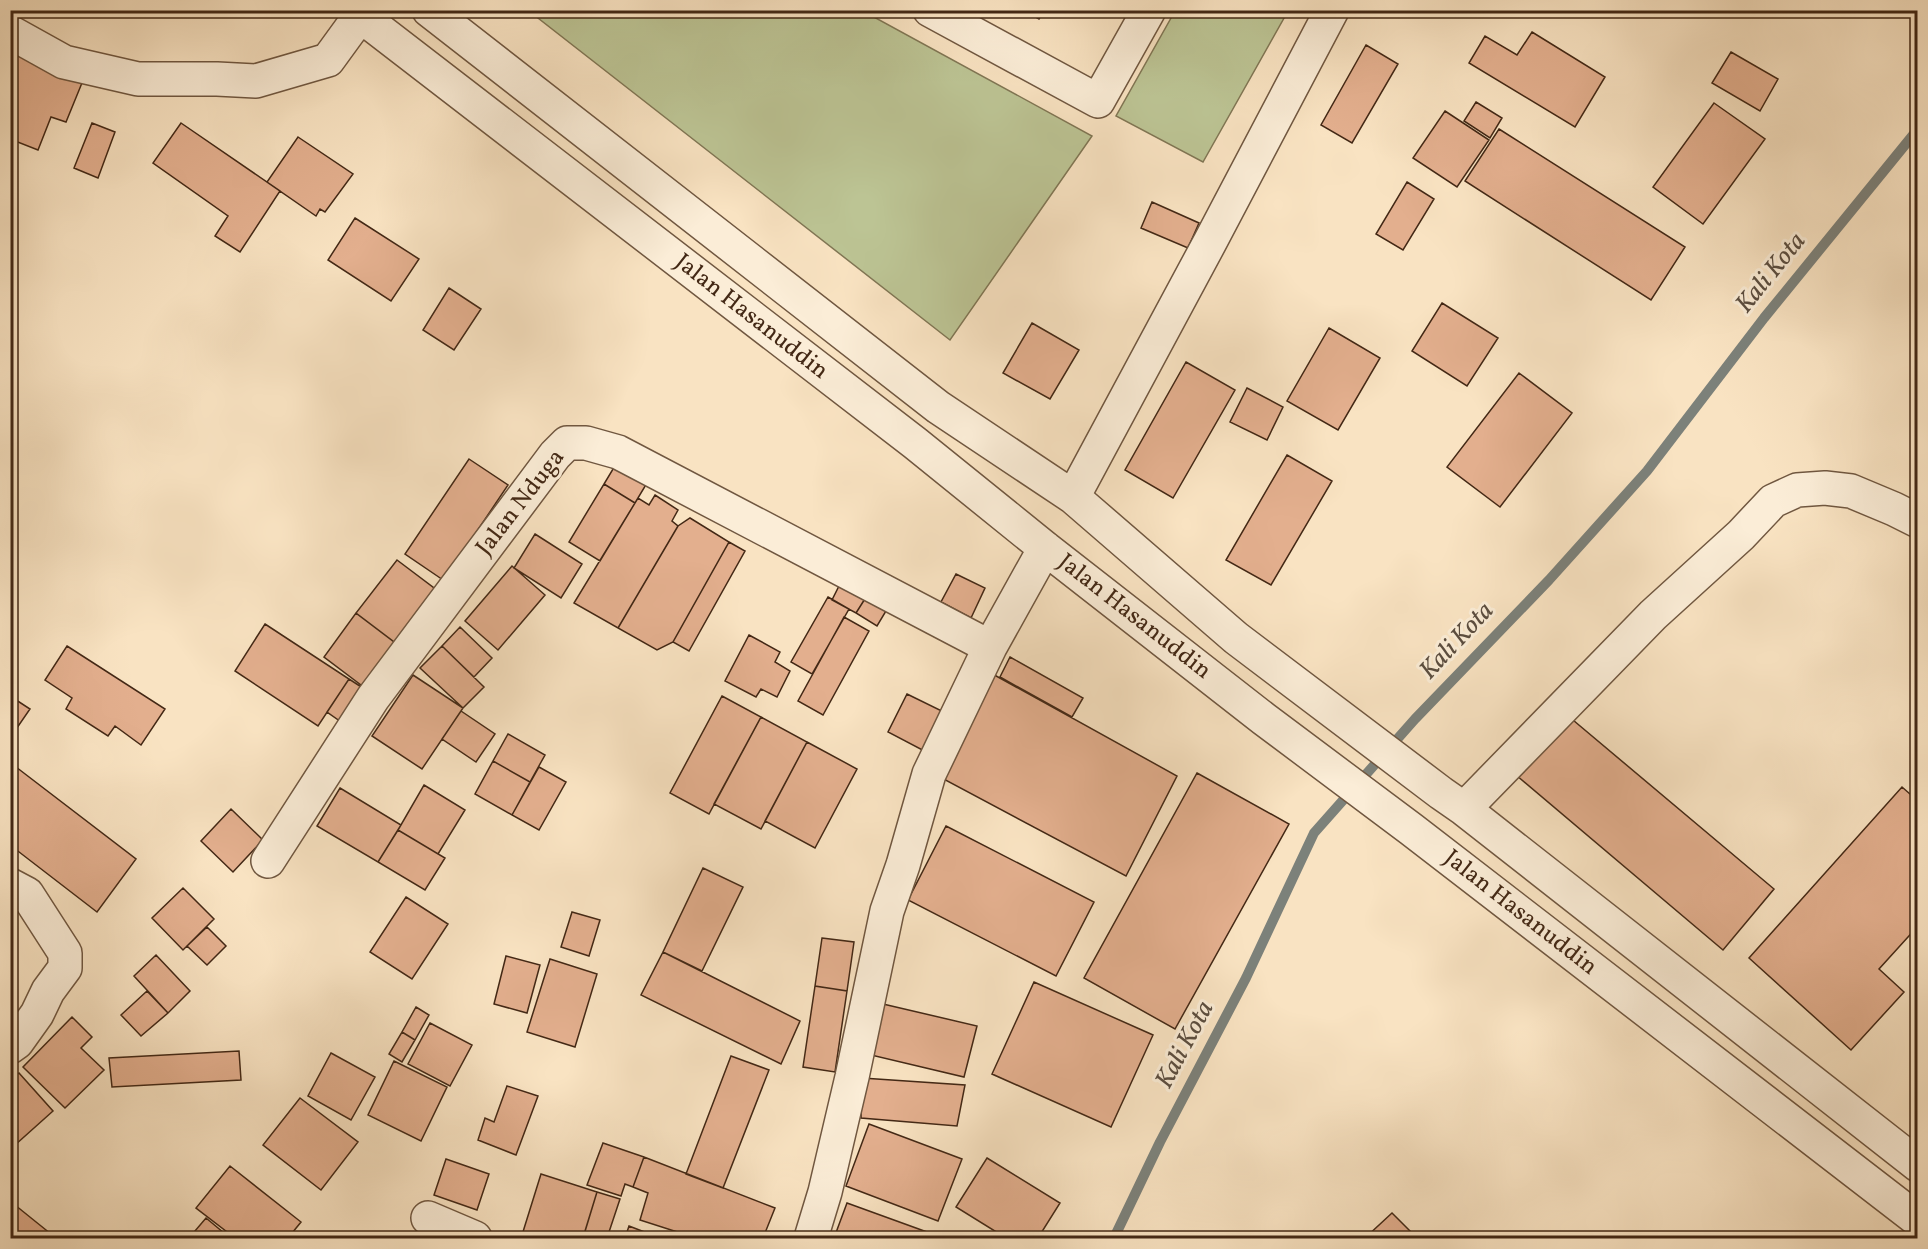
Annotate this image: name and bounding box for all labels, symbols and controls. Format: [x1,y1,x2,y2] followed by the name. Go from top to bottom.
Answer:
[1727,225,1815,321] water label: Kali Kota
[667,246,835,388] street label: Jalan Hasanuddin
[468,442,574,564] street label: Jalan Nduga
[1050,546,1218,688] street label: Jalan Hasanuddin
[1412,594,1502,688] water label: Kali Kota
[1436,842,1604,984] street label: Jalan Hasanuddin
[1147,995,1223,1095] water label: Kali Kota

